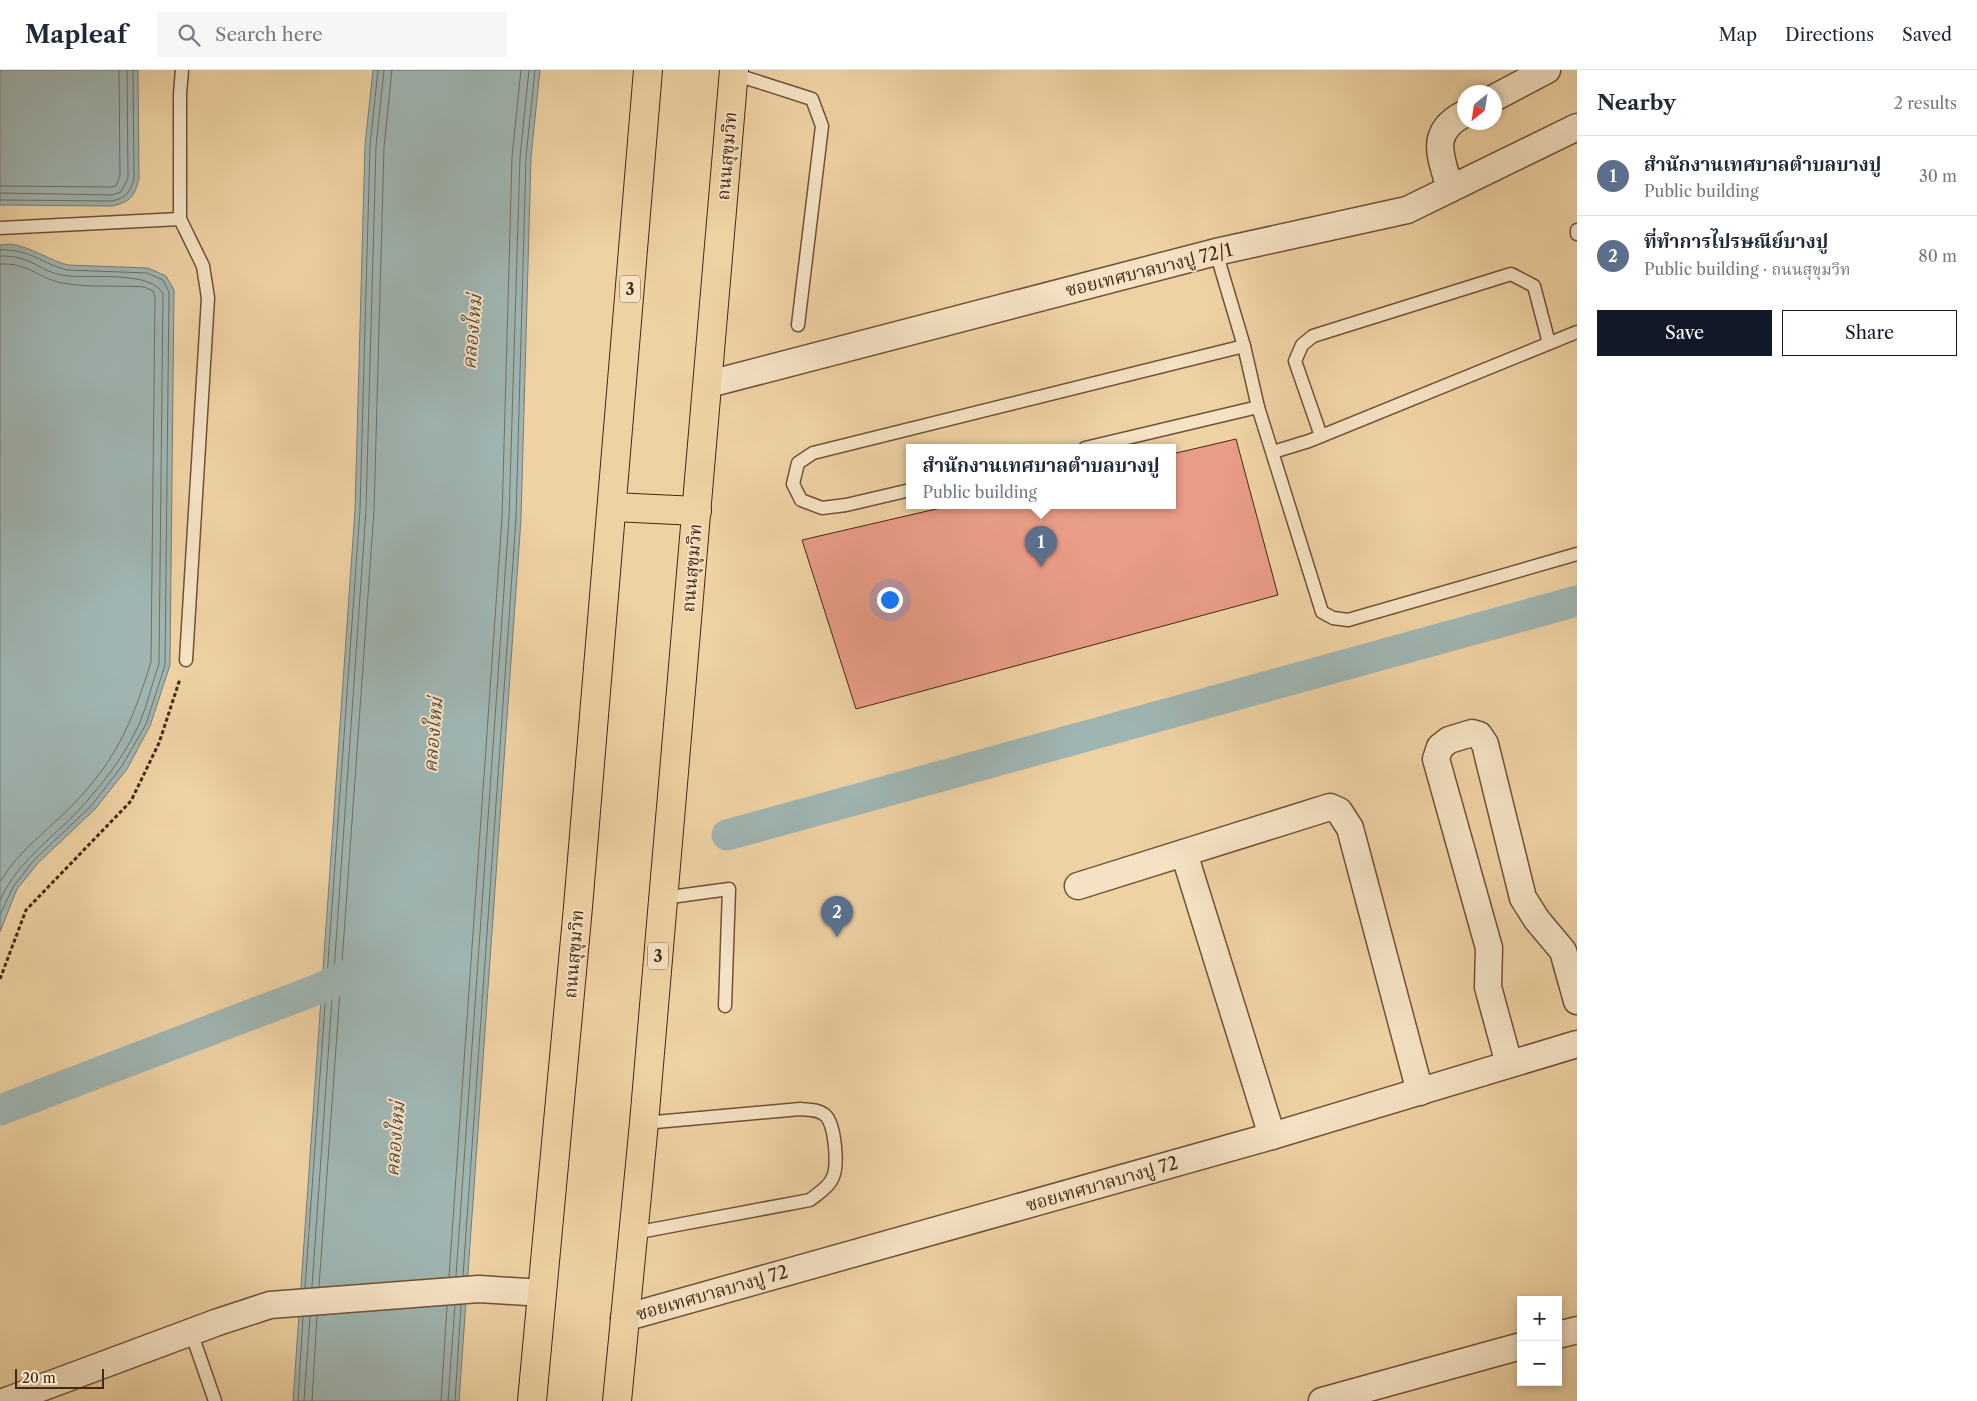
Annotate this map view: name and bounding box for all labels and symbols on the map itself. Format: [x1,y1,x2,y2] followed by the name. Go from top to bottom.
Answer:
[1457,85,1502,130] north arrow
[712,111,743,201] street label: ถนนสุขุมวิท
[1063,239,1235,301] street label: ซอยเทศบาลบางปู 72/1
[620,275,640,302] road number: 3
[455,291,487,370] water label: คลองใหม่
[677,523,708,613] street label: ถนนสุขุมวิท
[1025,526,1057,567] pin: 1
[877,587,903,613] your location
[416,694,448,773] water label: คลองใหม่
[821,896,853,937] pin: 2
[559,909,590,999] street label: ถนนสุขุมวิท
[648,942,668,969] road number: 3
[378,1098,410,1177] water label: คลองใหม่
[1023,1152,1181,1216] street label: ซอยเทศบาลบางปู 72
[633,1261,791,1325] street label: ซอยเทศบาลบางปู 72
[15,1366,104,1389] scale bar

